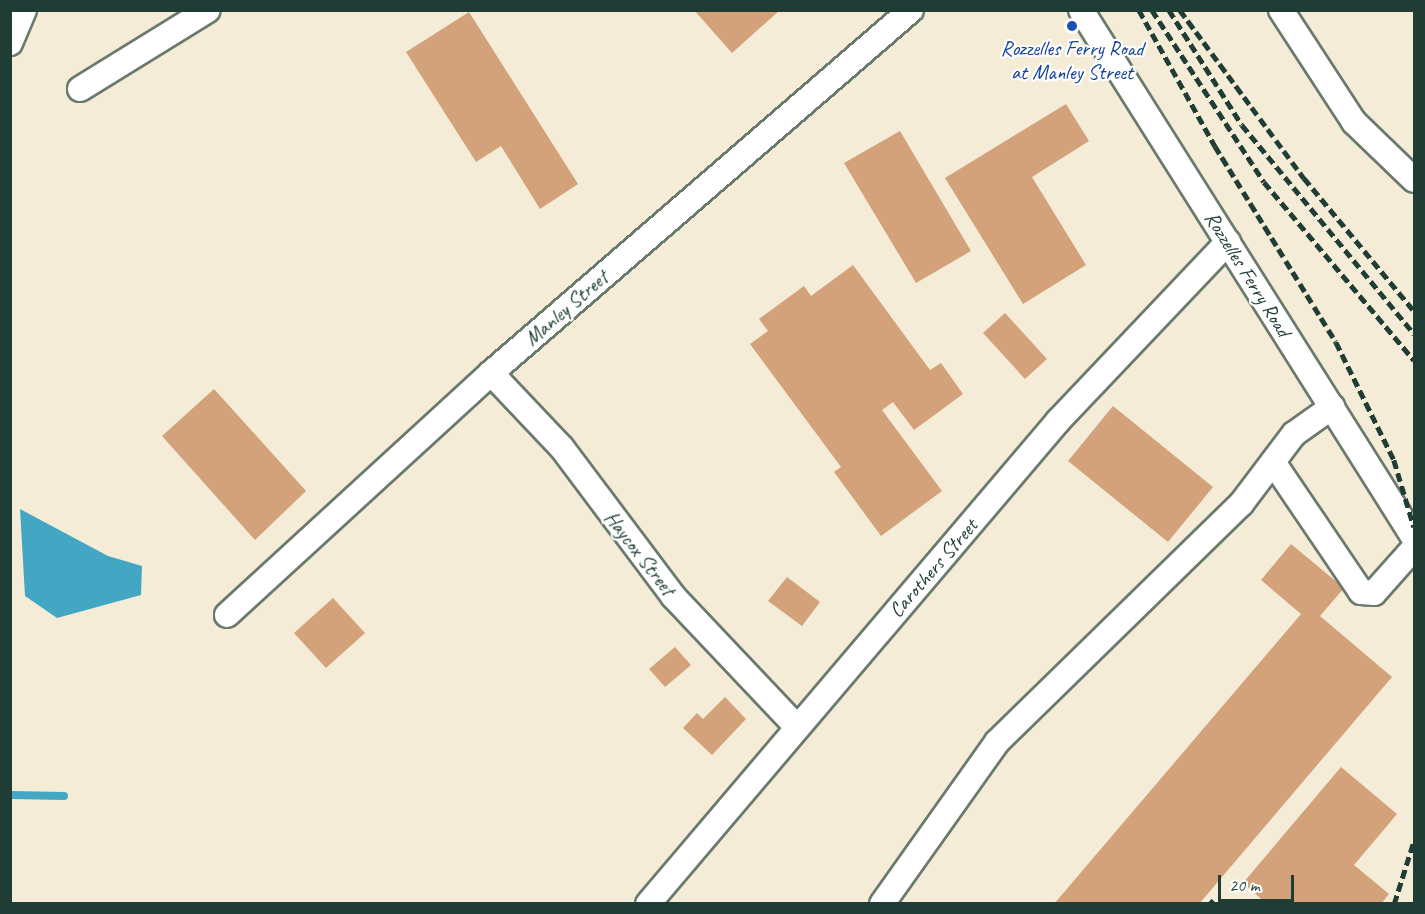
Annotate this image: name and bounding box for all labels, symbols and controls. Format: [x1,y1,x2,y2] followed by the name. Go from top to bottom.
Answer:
[1065,19,1079,33] marker: Rozzelles Ferry Road at Manley Street
[1000,35,1144,85] place label: Rozzelles Ferry Road at Manley Street
[1199,207,1297,341] street label: Rozzelles Ferry Road
[519,265,613,351] street label: Manley Street
[599,506,681,600] street label: Haycox Street
[883,513,983,623] street label: Carothers Street
[1221,863,1298,901] scale bar
[1229,874,1260,896] text: 20 m

